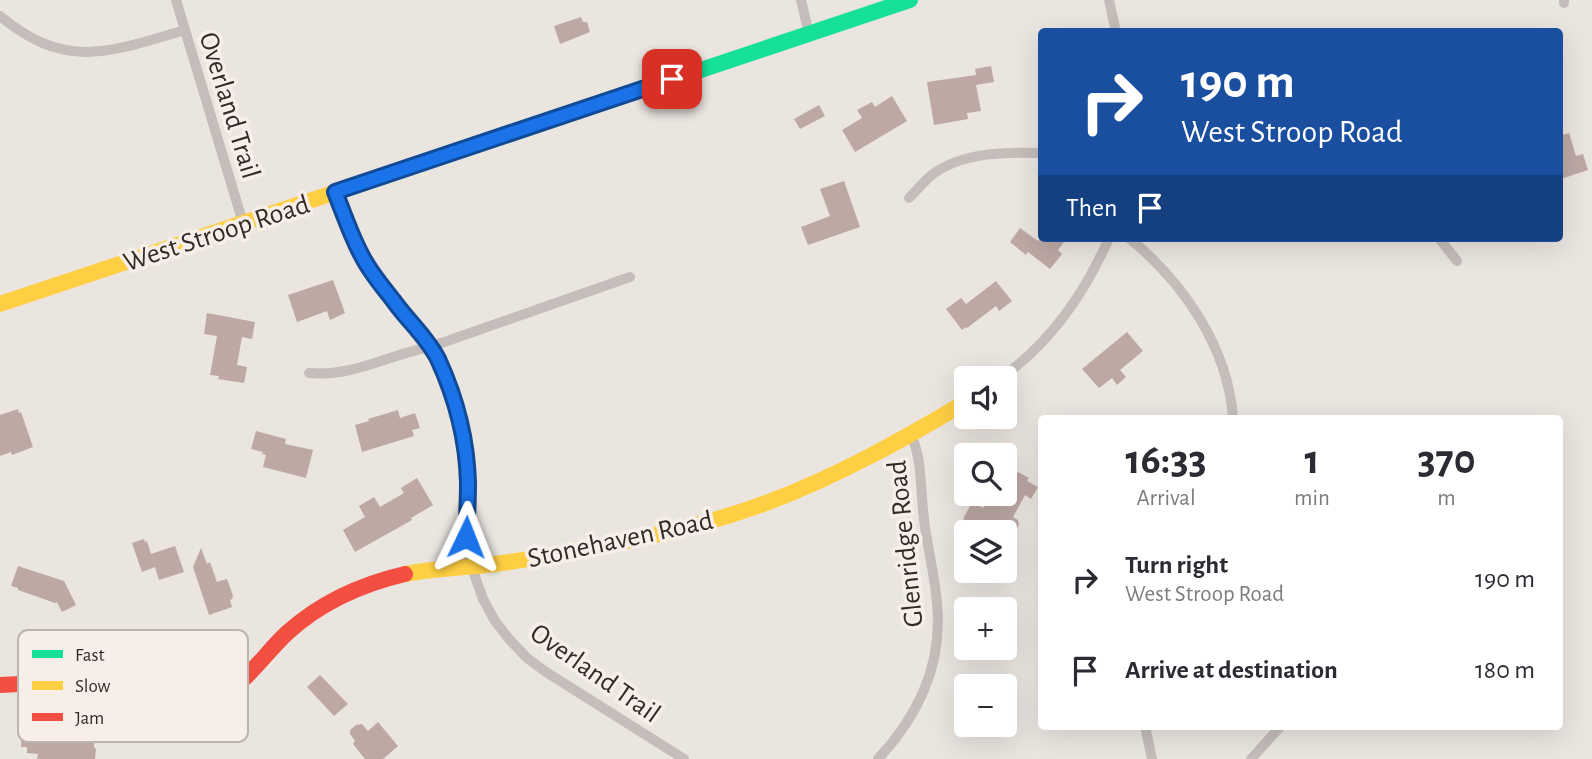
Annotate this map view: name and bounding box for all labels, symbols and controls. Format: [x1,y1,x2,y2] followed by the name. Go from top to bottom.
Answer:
[194,29,265,182] street label: Overland Trail
[642,49,702,109] pin
[1066,56,1157,147] icon: right
[1181,58,1295,107] text: 190 m
[653,60,691,98] icon: arrive
[1181,116,1403,148] text: West Stroop Road
[1131,189,1169,227] icon: arrive
[120,191,313,277] street label: West Stroop Road
[1066,195,1117,221] text: Then
[954,366,1017,737] map controls
[954,366,1017,429] button: sound
[1125,439,1207,481] text: 16:33
[1304,439,1320,481] text: 1
[1417,439,1476,481] text: 370
[954,443,1017,506] button: search
[883,459,929,629] street label: Glenridge Road
[1136,487,1196,510] text: Arrival
[1294,487,1330,510] text: min
[1437,487,1456,510] text: m
[429,500,503,574] position arrow
[525,507,716,573] street label: Stonehaven Road
[954,520,1017,583] button: layers
[1125,552,1228,578] text: Turn right
[1066,561,1104,599] icon: right
[1475,566,1535,592] text: 190 m
[1125,583,1284,606] text: West Stroop Road
[954,597,1017,660] button: +
[525,619,665,729] street label: Overland Trail
[18,630,248,742] legend
[75,646,105,665] text: Fast
[1066,652,1104,690] icon: arrive
[1125,657,1338,683] text: Arrive at destination
[1475,657,1535,683] text: 180 m
[954,674,1017,737] button: −
[75,677,111,696] text: Slow
[75,709,104,728] text: Jam

